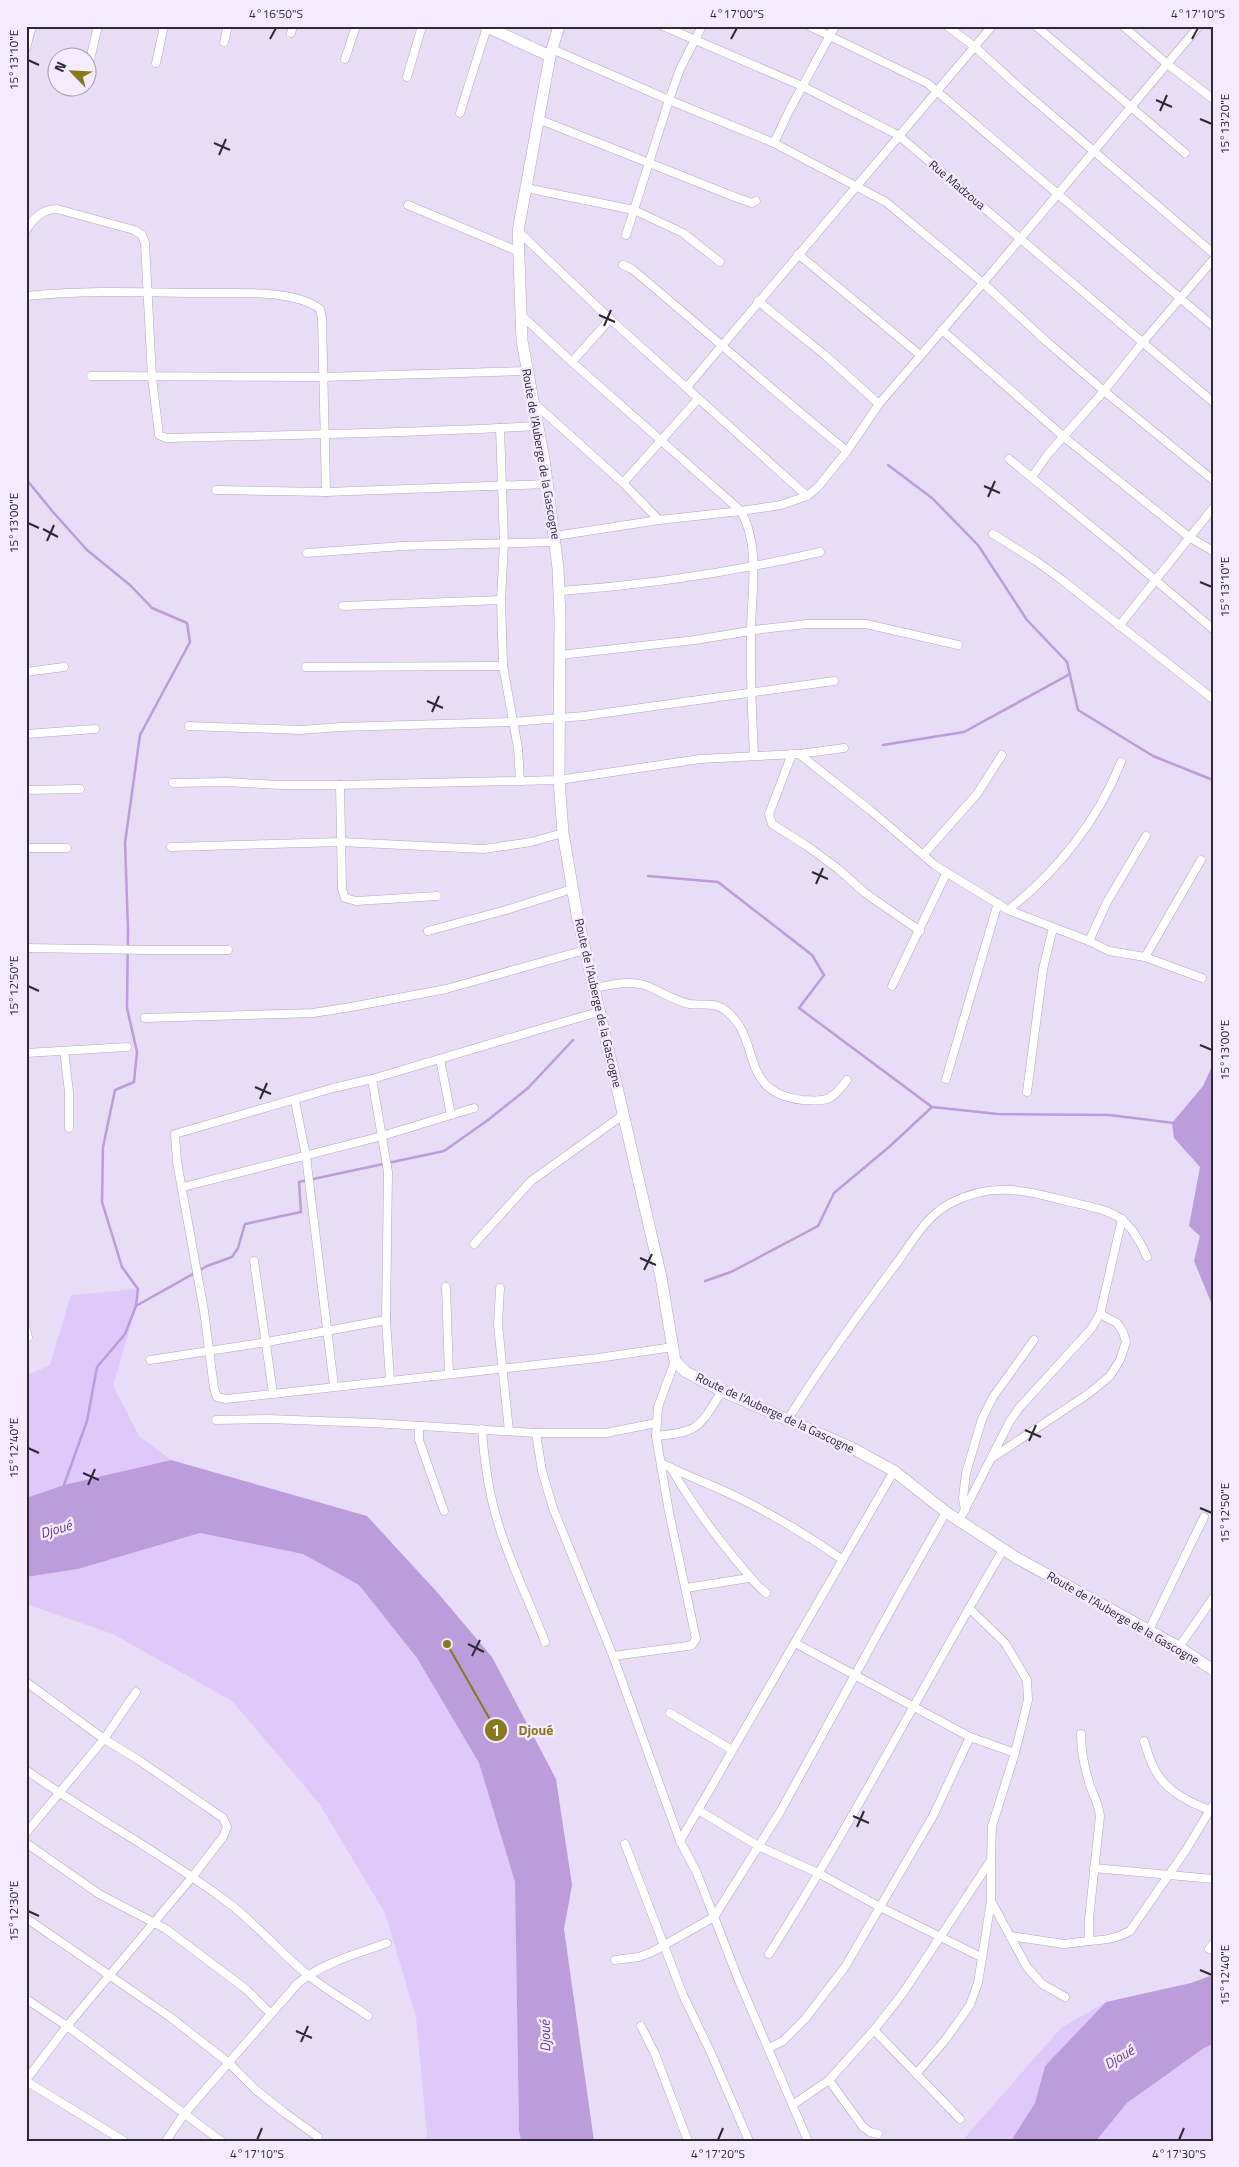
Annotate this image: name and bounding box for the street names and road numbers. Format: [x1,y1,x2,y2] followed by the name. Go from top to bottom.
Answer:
[925,155,990,214] street label: Rue Madzoua
[517,367,566,541] street label: Route de l'Auberge de la Gascogne
[570,916,627,1089] street label: Route de l'Auberge de la Gascogne
[693,1367,858,1458] street label: Route de l'Auberge de la Gascogne
[1044,1566,1203,1669] street label: Route de l'Auberge de la Gascogne

